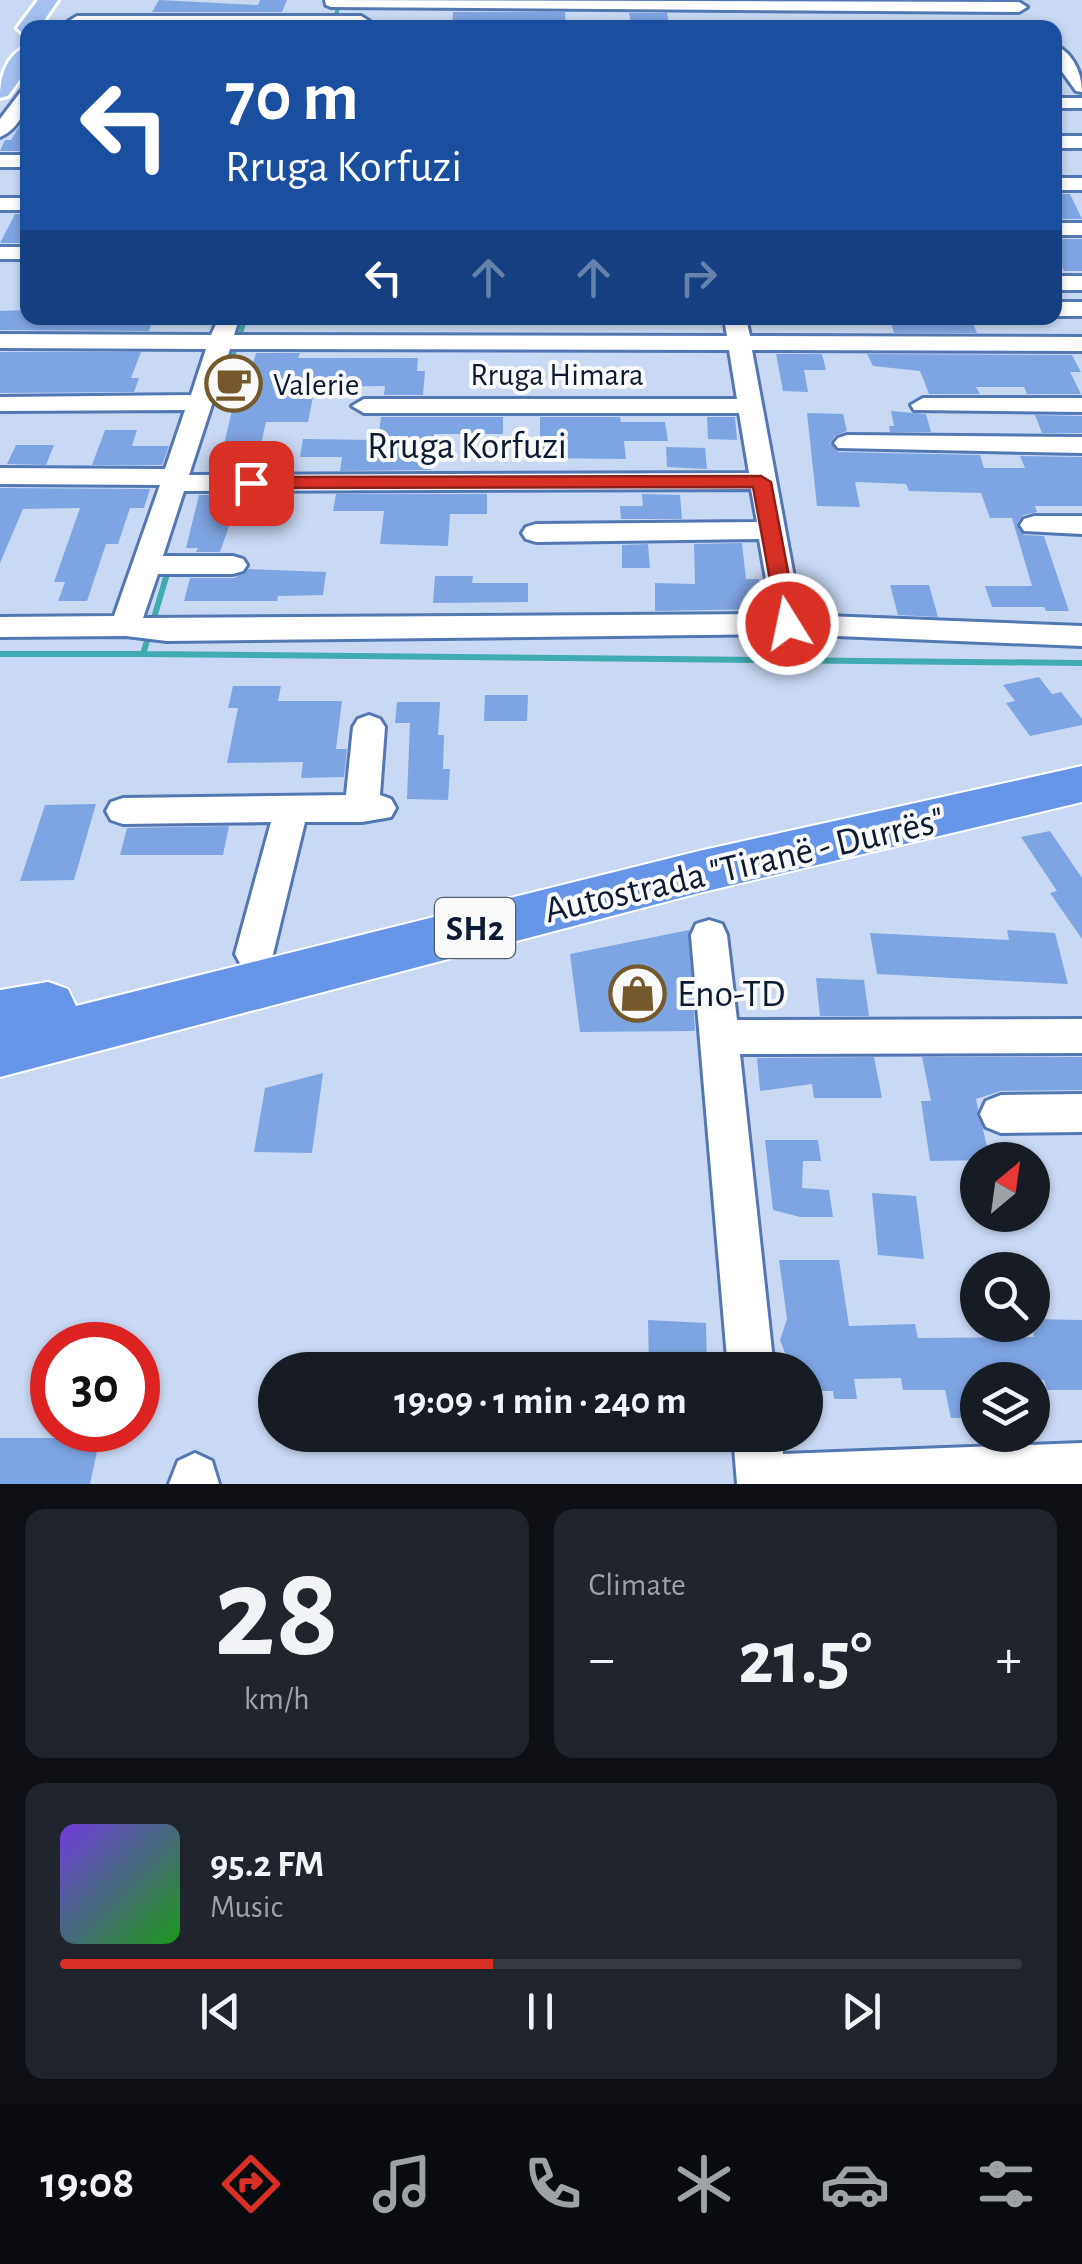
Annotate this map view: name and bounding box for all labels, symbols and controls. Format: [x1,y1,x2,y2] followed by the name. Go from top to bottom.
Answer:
[60,60,190,190] icon: left
[225,63,359,133] text: 70 m
[225,145,462,190] text: Rruga Korfuzi
[356,250,411,305] icon: left
[461,250,516,305] icon: ahead
[566,250,621,305] icon: ahead
[671,250,726,305] icon: right
[204,354,264,414] cafe icon: Valerie
[470,359,644,391] street label: Rruga Himara
[273,369,360,401] place label: Valerie
[367,428,567,466] street label: Rruga Korfuzi
[209,441,294,526] pin
[224,456,279,511] icon: arrive
[736,572,840,676] position arrow
[541,801,948,930] street label: Autostrada "Tiranë - Durrës"
[435,898,515,958] road number: SH2
[608,963,668,1023] shop icon: Eno-TD
[677,976,785,1014] place label: Eno-TD
[960,1142,1050,1232] north arrow
[960,1142,1050,1452] map controls
[960,1252,1050,1342] button: search
[30,1322,160,1452] speed limit sign: 30
[960,1362,1050,1452] button: layers
[394,1383,687,1421] text: 19:09 · 1 min · 240 m
[214,1550,339,1680] text: 28
[589,1569,686,1601] text: Climate
[738,1622,872,1697] text: 21.5°
[589,1632,615,1687] text: −
[996,1632,1022,1687] text: +
[244,1683,310,1715] text: km/h
[210,1846,324,1884] text: 95.2 FM
[210,1891,283,1923] text: Music
[193,1984,248,2039] icon: previous
[513,1984,568,2039] icon: pause
[834,1984,889,2039] icon: next
[216,2149,286,2219] icon: directions
[367,2149,437,2219] icon: music
[518,2149,588,2219] icon: phone
[669,2149,739,2219] icon: climate
[820,2149,890,2219] icon: car
[971,2149,1041,2219] icon: filters
[41,2161,134,2206] text: 19:08

